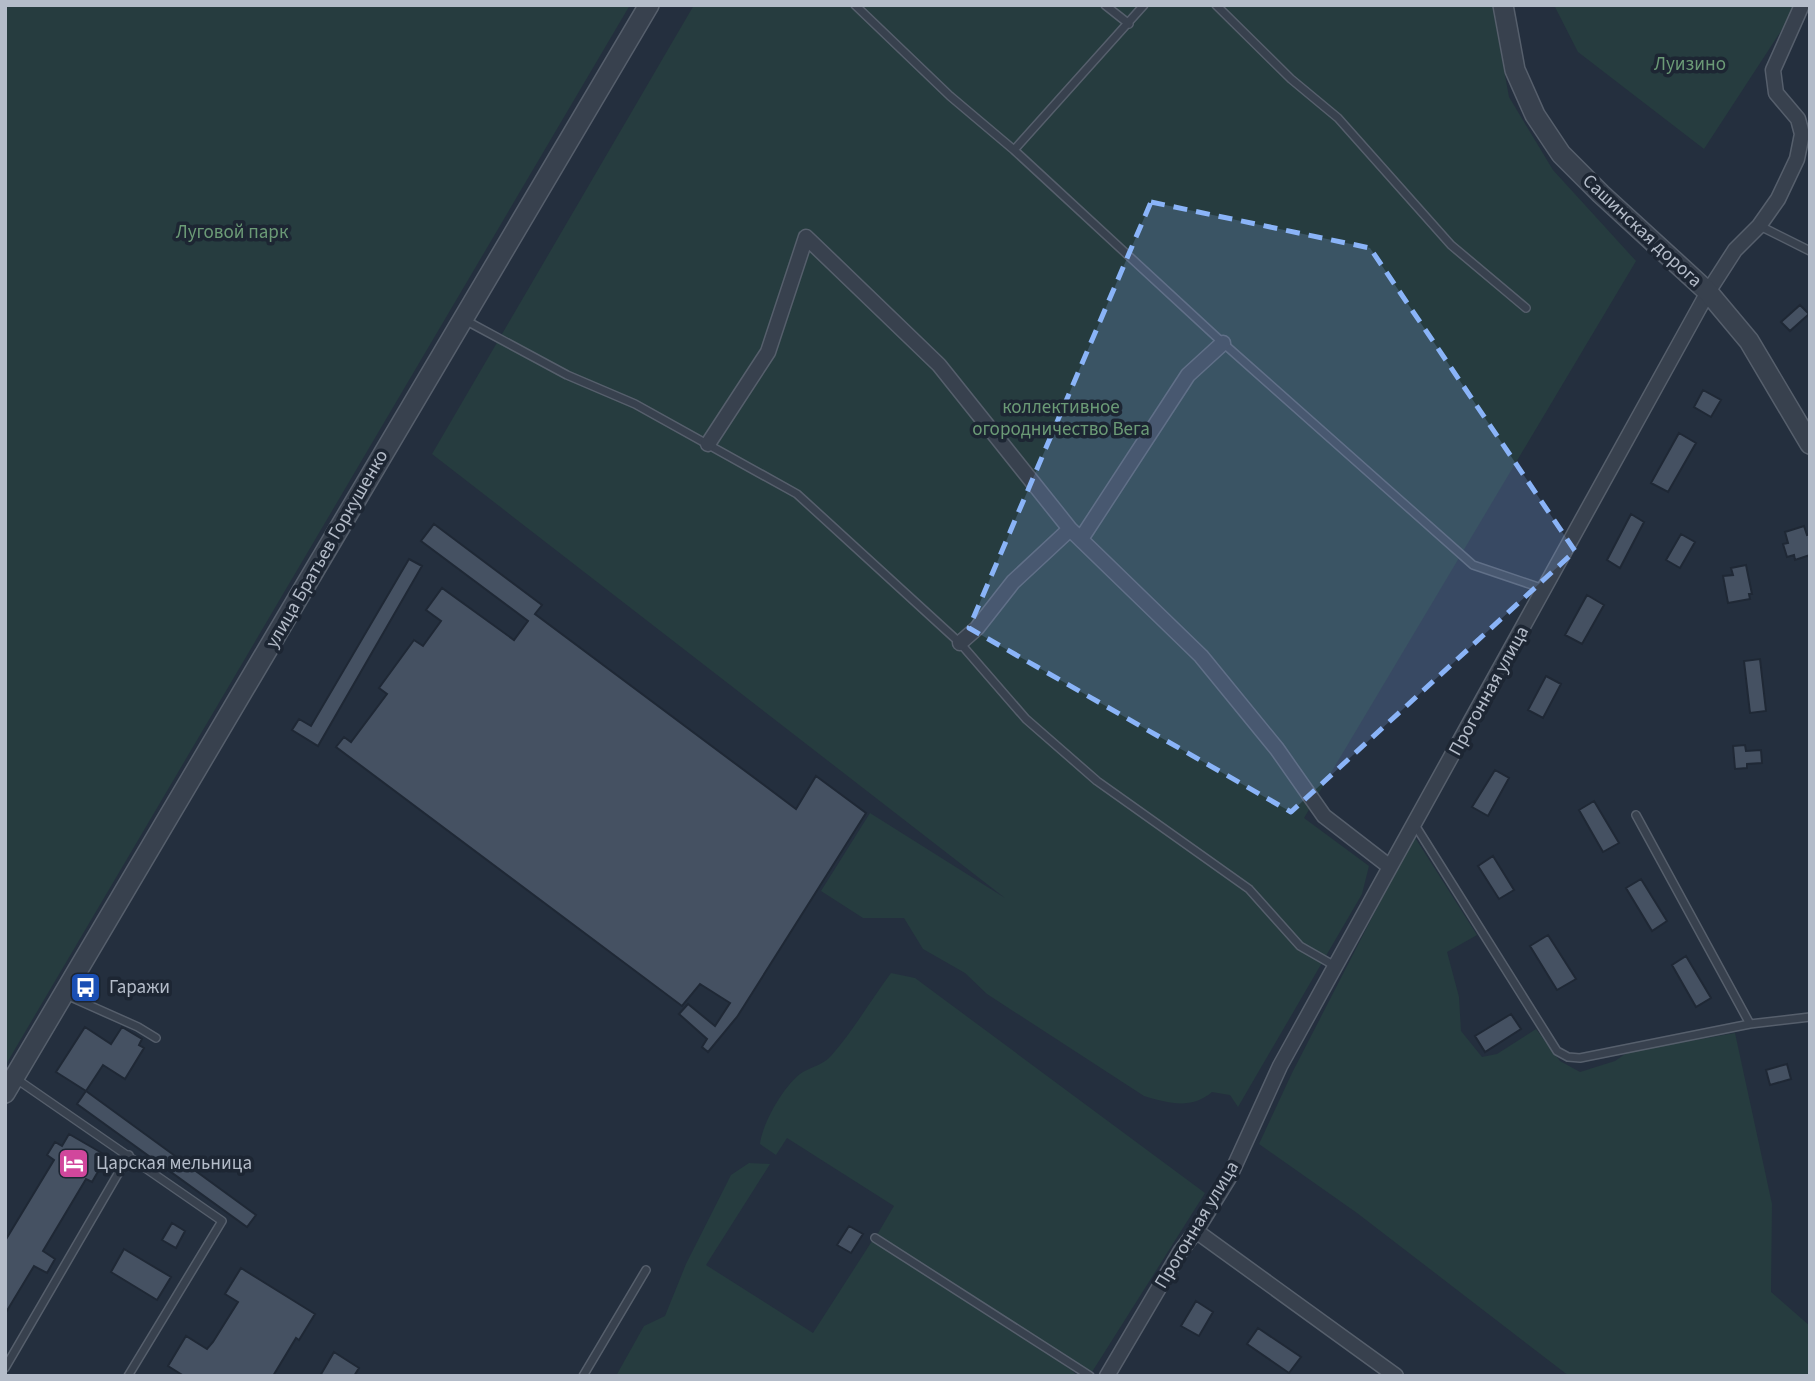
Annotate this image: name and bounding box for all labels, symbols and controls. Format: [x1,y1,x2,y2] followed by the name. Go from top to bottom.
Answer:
[1654,51,1726,78] park label: Луизино
[1576,168,1708,294] street label: Сашинская дорога
[176,219,289,246] park label: Луговой парк
[972,394,1150,443] park label: коллективное огородничество Вега
[259,445,395,653] street label: улица Братьев Горкушенко
[1442,621,1536,761] street label: Прогонная улица
[69,970,103,1004] bus stop icon: Гаражи
[109,974,170,1001] place label: Гаражи
[56,1146,90,1180] hotel icon: Царская мельница
[96,1150,252,1177] place label: Царская мельница
[1148,1156,1246,1294] street label: Прогонная улица

